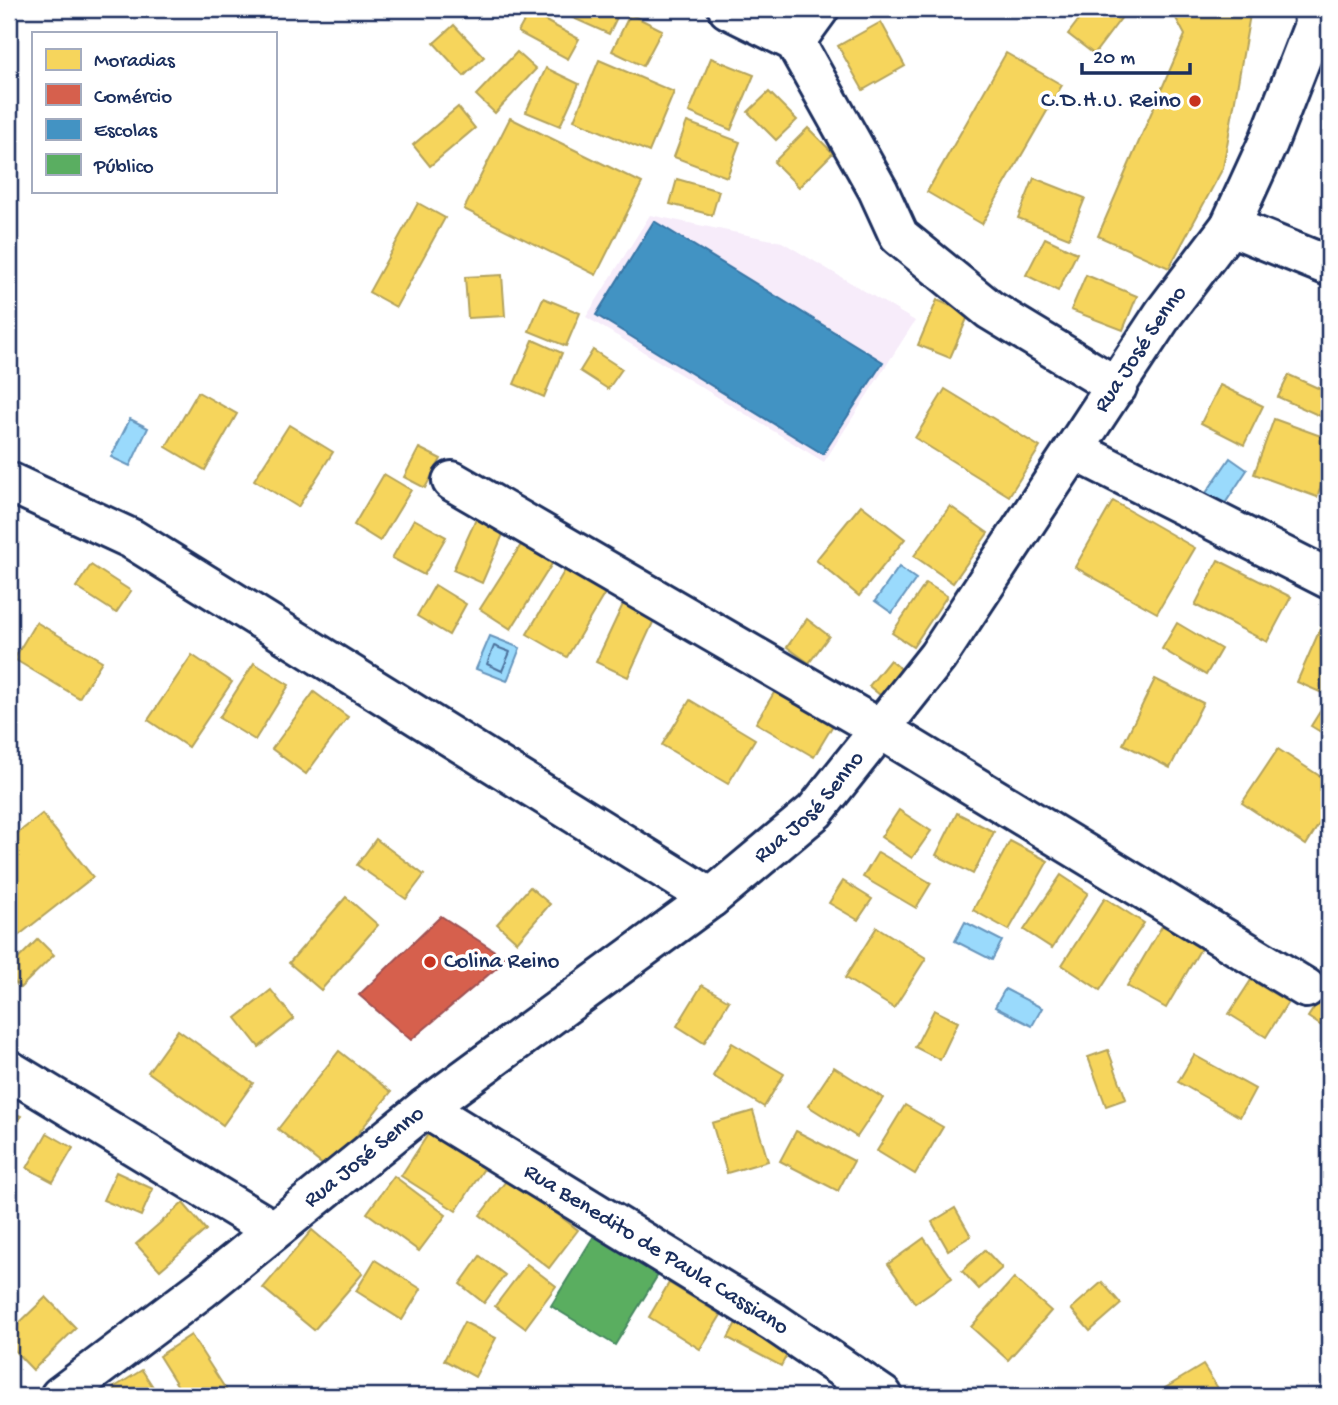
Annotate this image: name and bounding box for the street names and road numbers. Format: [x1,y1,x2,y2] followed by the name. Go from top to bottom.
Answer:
[1088,280,1193,418] street label: Rua José Senno
[749,746,871,870] street label: Rua José Senno
[299,1100,430,1214] street label: Rua José Senno
[518,1158,794,1341] street label: Rua Benedito de Paula Cassiano

